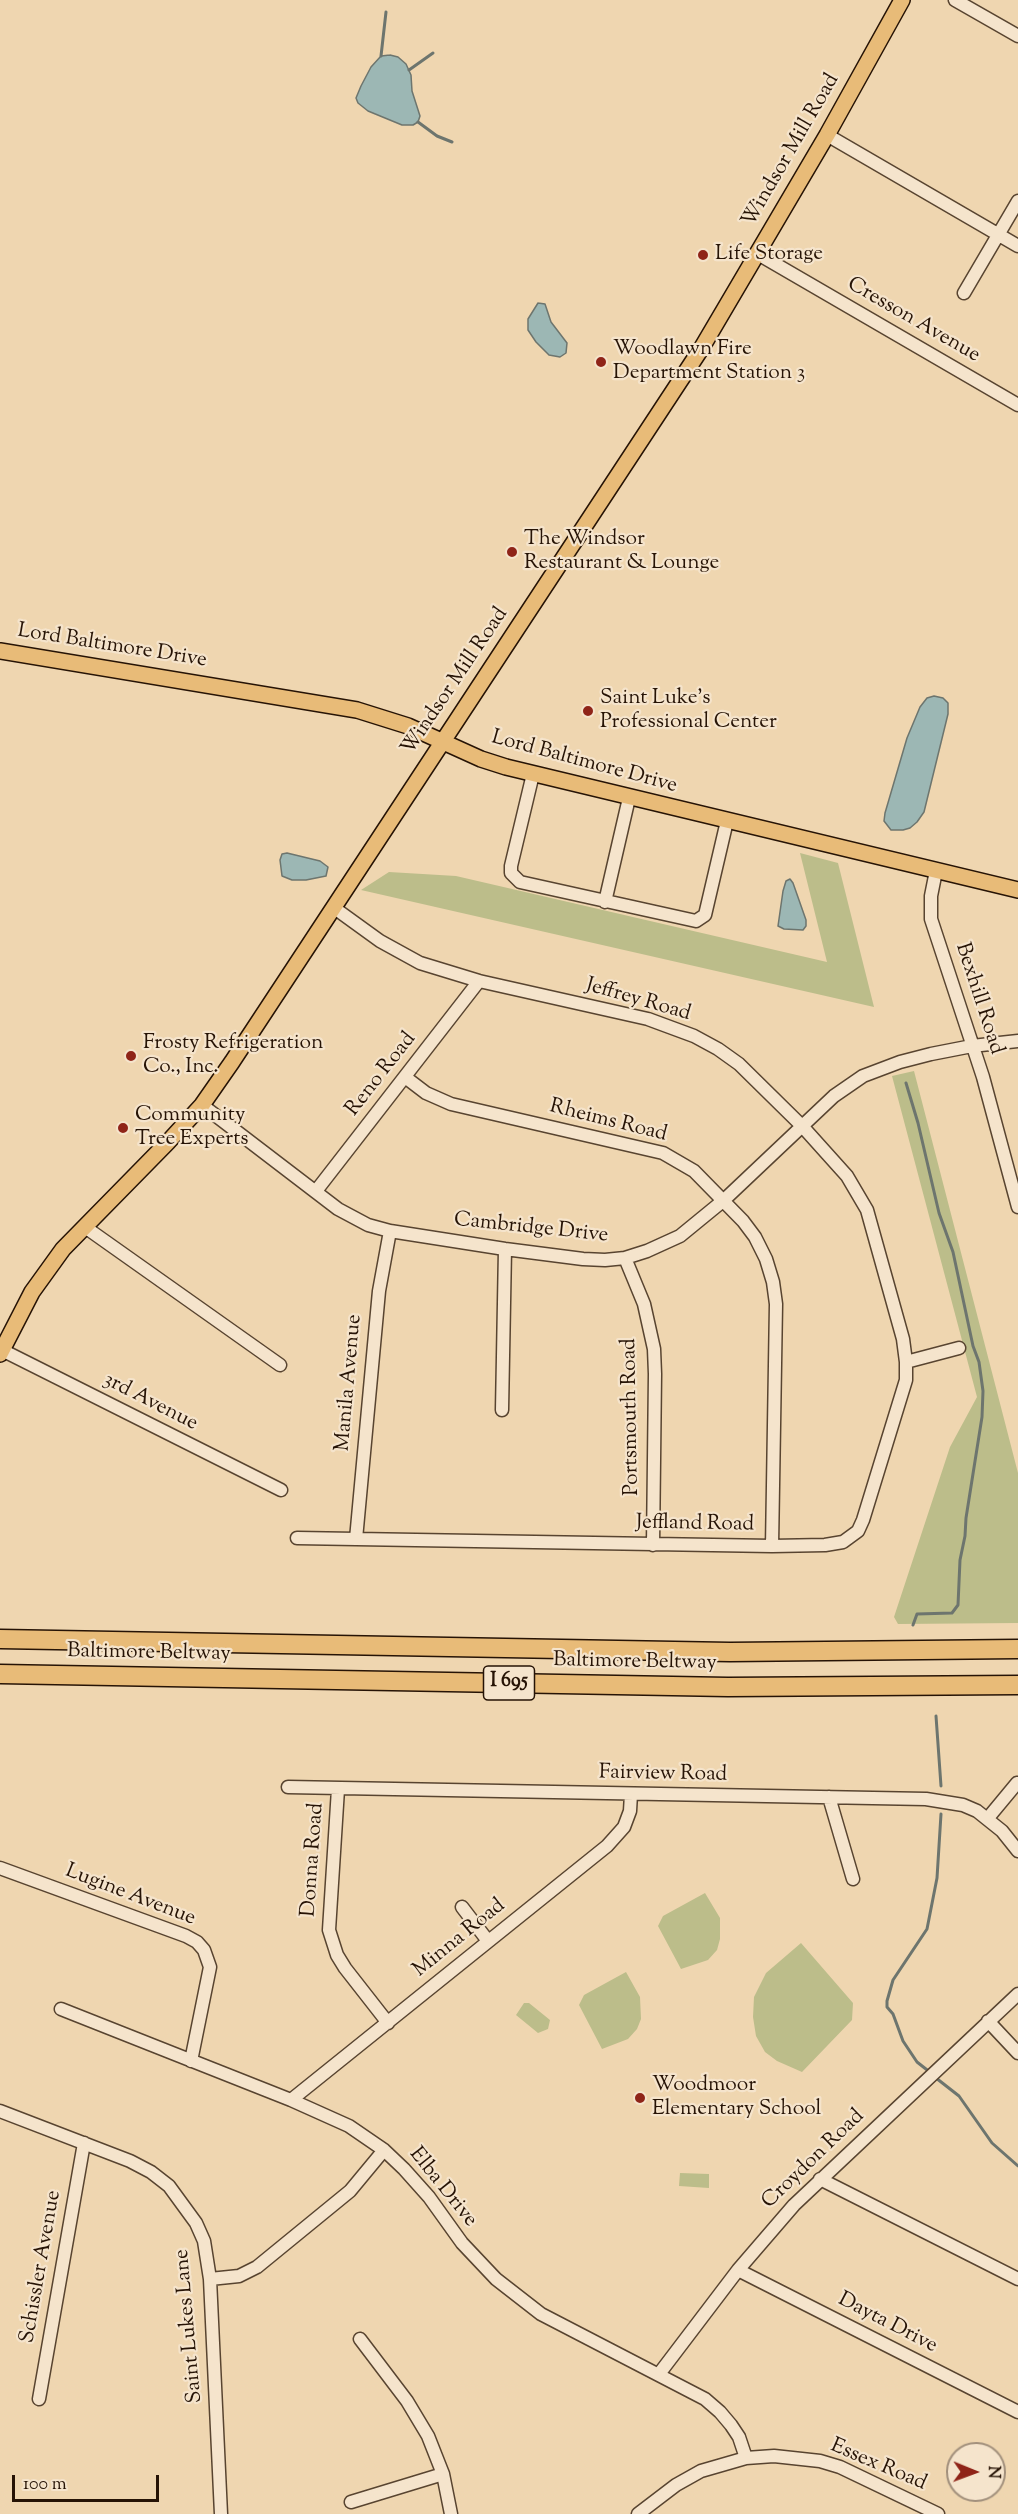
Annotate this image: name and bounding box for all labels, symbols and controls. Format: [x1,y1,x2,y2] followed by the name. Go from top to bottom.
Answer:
[738,70,846,232] street label: Windsor Mill Road
[715,242,823,268] place label: Life Storage
[696,248,710,262] marker: Life Storage
[842,273,984,369] street label: Cresson Avenue
[613,337,805,387] place label: Woodlawn Fire Department Station 3
[594,355,608,369] marker: Woodlawn Fire Department Station 3
[524,527,719,577] place label: The Windsor Restaurant & Lounge
[505,545,519,559] marker: The Windsor Restaurant & Lounge
[397,603,515,761] street label: Windsor Mill Road
[16,620,208,674] street label: Lord Baltimore Drive
[600,686,777,736] place label: Saint Luke’s Professional Center
[581,704,595,718] marker: Saint Luke’s Professional Center
[488,726,680,800] street label: Lord Baltimore Drive
[948,940,1008,1058] street label: Bexhill Road
[583,974,693,1028] street label: Jeffrey Road
[341,1028,423,1122] street label: Reno Road
[143,1031,323,1081] place label: Frosty Refrigeration Co., Inc.
[124,1049,138,1063] marker: Frosty Refrigeration Co., Inc.
[547,1095,669,1149] street label: Rheims Road
[135,1103,249,1153] place label: Community Tree Experts
[116,1121,130,1135] marker: Community Tree Experts
[452,1208,610,1250] street label: Cambridge Drive
[331,1313,369,1453] street label: Manila Avenue
[618,1338,646,1496] street label: Portsmouth Road
[99,1368,201,1438] street label: 3rd Avenue
[636,1511,754,1539] street label: Jeffland Road
[67,1640,231,1668] street label: Baltimore Beltway
[553,1649,717,1677] street label: Baltimore Beltway
[484,1666,534,1700] road number: I 695
[599,1761,727,1789] street label: Fairview Road
[297,1802,331,1918] street label: Donna Road
[61,1860,199,1932] street label: Lugine Avenue
[409,1894,511,1984] street label: Minna Road
[652,2073,821,2123] place label: Woodmoor Elementary School
[633,2091,647,2105] marker: Woodmoor Elementary School
[758,2105,870,2215] street label: Croydon Road
[402,2143,482,2233] street label: Elba Drive
[16,2189,68,2345] street label: Schissler Avenue
[171,2248,209,2404] street label: Saint Lukes Lane
[833,2288,941,2360] street label: Dayta Drive
[826,2434,930,2498] street label: Essex Road
[946,2442,1006,2502] north arrow
[15,2463,162,2501] scale bar
[981,2466,1004,2479] text: N
[23,2472,67,2498] text: 100 m

